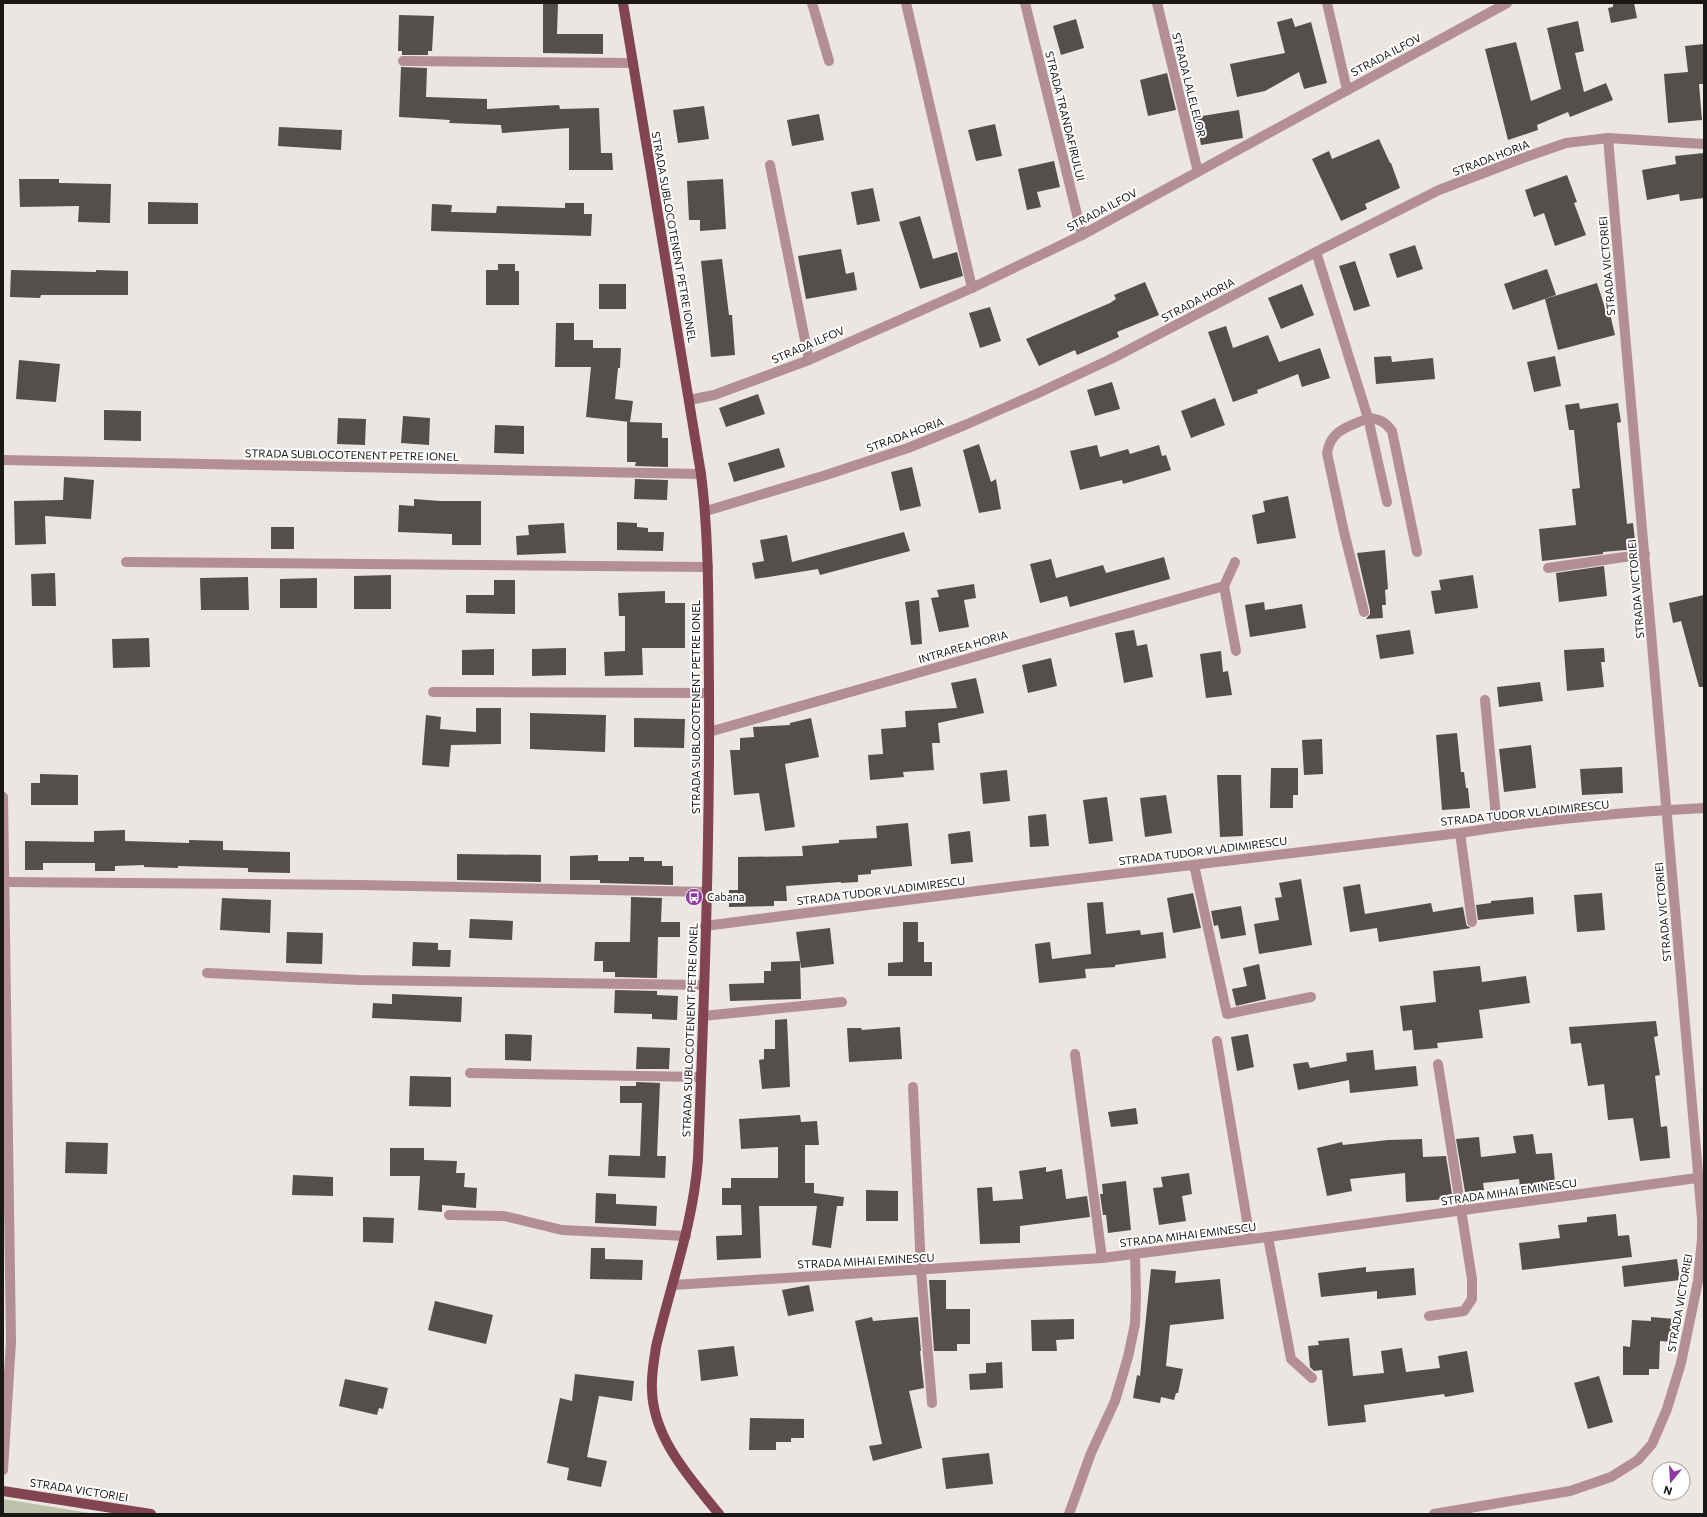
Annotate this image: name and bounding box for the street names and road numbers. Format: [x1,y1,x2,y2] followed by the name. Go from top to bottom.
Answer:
[1348,30,1424,79] street label: STRADA ILFOV
[1170,31,1209,139] street label: STRADA LALELELOR
[1043,50,1088,182] street label: STRADA TRANDAFIRULUI
[649,130,699,343] street label: STRADA SUBLOCOTENENT PETRE IONEL
[1451,137,1531,178] street label: STRADA HORIA
[1064,185,1140,234] street label: STRADA ILFOV
[1596,216,1617,316] street label: STRADA VICTORIEI
[1159,275,1237,324] street label: STRADA HORIA
[769,323,847,366] street label: STRADA ILFOV
[865,414,946,455] street label: STRADA HORIA
[245,446,459,463] street label: STRADA SUBLOCOTENENT PETRE IONEL
[1625,539,1646,639] street label: STRADA VICTORIEI
[689,600,702,814] street label: STRADA SUBLOCOTENENT PETRE IONEL
[917,627,1009,665] street label: INTRAREA HORIA
[1440,797,1610,828] street label: STRADA TUDOR VLADIMIRESCU
[1118,834,1288,867] street label: STRADA TUDOR VLADIMIRESCU
[1652,862,1673,962] street label: STRADA VICTORIEI
[796,874,966,907] street label: STRADA TUDOR VLADIMIRESCU
[679,923,700,1137] street label: STRADA SUBLOCOTENENT PETRE IONEL
[1440,1176,1578,1208] street label: STRADA MIHAI EMINESCU
[1119,1220,1257,1249] street label: STRADA MIHAI EMINESCU
[797,1250,935,1271] street label: STRADA MIHAI EMINESCU
[1664,1253,1695,1353] street label: STRADA VICTORIEI
[29,1475,129,1504] street label: STRADA VICTORIEI

